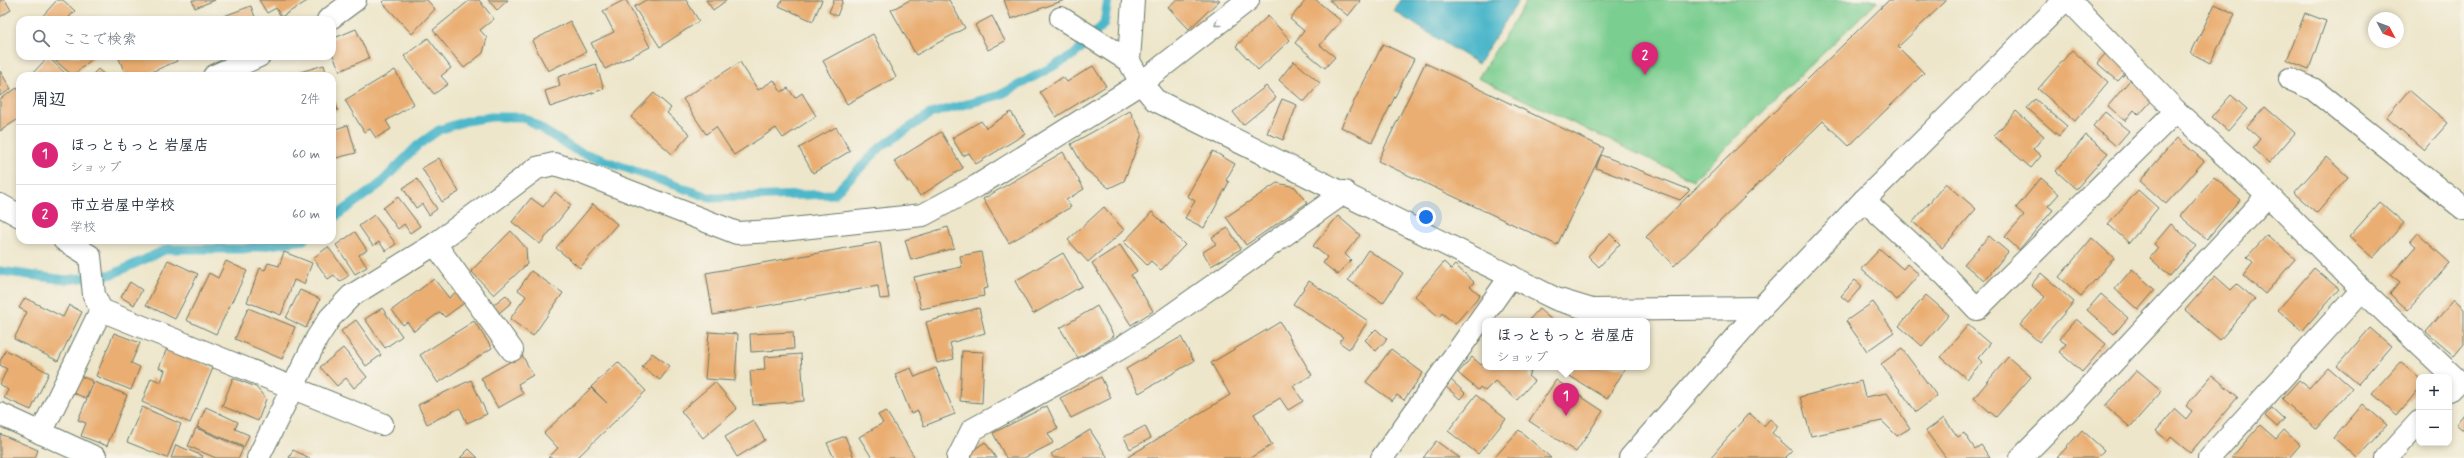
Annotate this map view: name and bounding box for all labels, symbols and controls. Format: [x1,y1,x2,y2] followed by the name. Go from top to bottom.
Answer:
[2368,12,2404,48] north arrow
[16,16,336,60] search box
[1214,19,1221,26] one-way arrow
[30,27,52,49] icon: search
[62,30,137,50] text: ここで検索
[1632,42,1658,75] pin: 2
[32,89,66,111] text: 周辺
[301,91,320,108] text: 2件
[70,136,209,156] text: ほっともっと 岩屋店
[42,146,48,163] text: 1
[292,146,320,163] text: 60 m
[70,159,121,176] text: ショップ
[70,196,175,216] text: 市立岩屋中学校
[42,206,48,223] text: 2
[292,206,320,223] text: 60 m
[1416,207,1436,227] your location
[70,219,96,236] text: 学校
[1482,318,1650,370] popup
[1496,326,1636,346] text: ほっともっと 岩屋店
[1496,349,1548,366] text: ショップ
[2416,374,2452,446] map controls
[2416,374,2452,410] button: +
[1553,383,1579,416] pin: 1
[2416,410,2452,446] button: −

